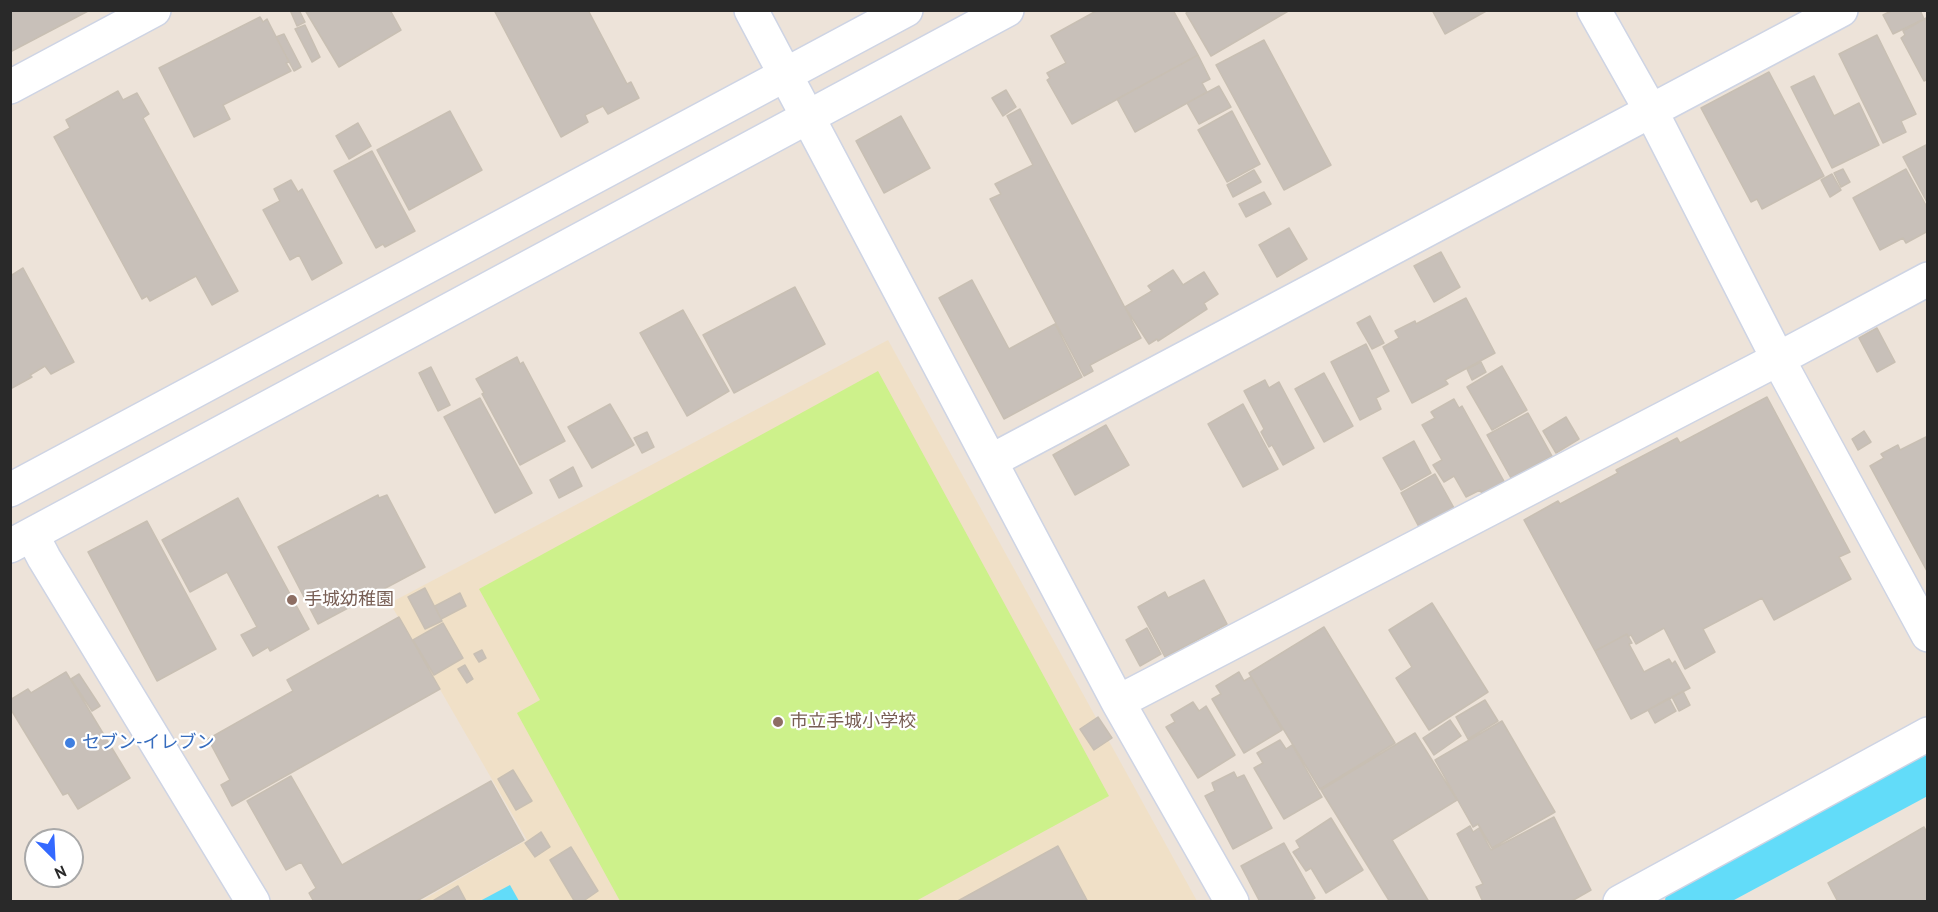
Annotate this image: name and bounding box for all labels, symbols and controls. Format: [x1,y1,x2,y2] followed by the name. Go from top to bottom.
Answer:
[304,589,394,611] place label: 手城幼稚園
[285,593,299,607] marker: 手城幼稚園
[790,711,916,733] place label: 市立手城小学校
[771,715,785,729] marker: 市立手城小学校
[82,732,214,754] place label: セブン-イレブン
[63,736,77,750] marker: セブン-イレブン
[24,828,84,888] north arrow
[52,861,69,884] text: N

